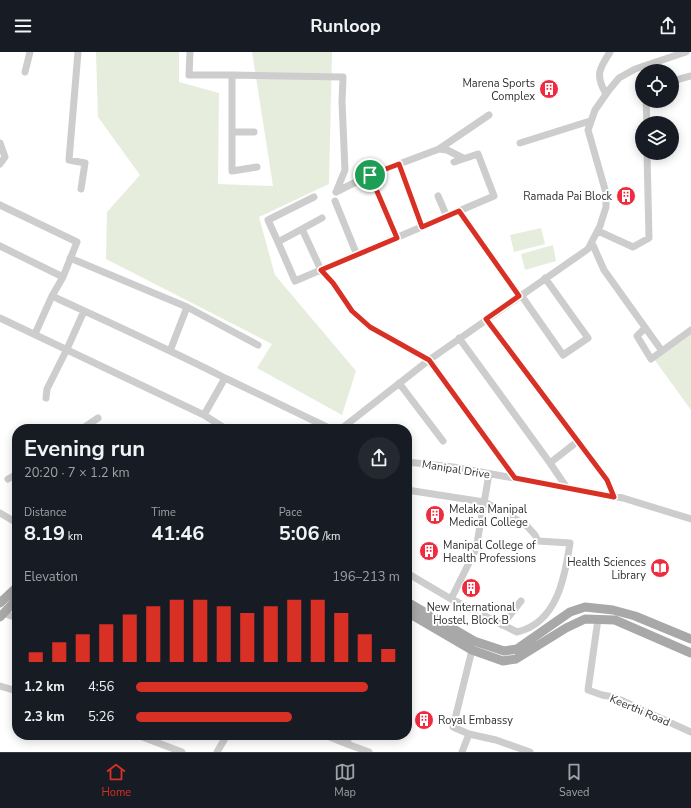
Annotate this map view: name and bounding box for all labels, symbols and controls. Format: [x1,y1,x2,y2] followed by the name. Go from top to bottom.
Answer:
[310,14,381,38] text: Runloop
[12,15,34,37] icon: menu
[657,15,679,37] icon: share
[635,64,679,160] map controls
[635,64,679,108] button: locate
[462,76,535,104] place label: Marena Sports Complex
[538,78,560,100] building icon: Marena Sports Complex
[635,116,679,160] button: layers
[353,158,387,192] pin
[359,164,381,186] icon: arrive
[615,185,637,207] building icon: Ramada Pai Block
[523,189,612,204] place label: Ramada Pai Block
[24,434,145,464] text: Evening run
[358,437,400,479] button: share
[421,457,491,482] street label: Manipal Drive
[24,464,130,482] text: 20:20 · 7 × 1.2 km
[449,502,528,530] place label: Melaka Manipal Medical College
[424,504,446,526] building icon: Melaka Manipal Medical College
[24,505,67,520] text: Distance
[151,505,176,520] text: Time
[279,505,302,520] text: Pace
[24,520,65,547] text: 8.19
[151,520,204,547] text: 41:46
[279,520,320,547] text: 5:06
[65,529,83,544] text: km
[320,529,340,544] text: /km
[443,538,536,566] place label: Manipal College of Health Professions
[418,540,440,562] building icon: Manipal College of Health Professions
[567,555,646,583] place label: Health Sciences Library
[649,557,671,579] library icon: Health Sciences Library
[24,568,78,586] text: Elevation
[332,568,400,586] text: 196–213 m
[460,577,482,599] building icon: New International Hostel, Block B
[427,600,516,628] place label: New International Hostel, Block B
[24,678,65,696] text: 1.2 km
[88,678,114,696] text: 4:56
[608,691,672,730] street label: Keerthi Road
[24,708,65,726] text: 2.3 km
[88,708,114,726] text: 5:26
[413,709,435,731] building icon: Royal Embassy
[438,713,513,728] place label: Royal Embassy
[101,761,131,800] tab: Home
[334,761,356,800] tab: Map
[559,761,590,800] tab: Saved

